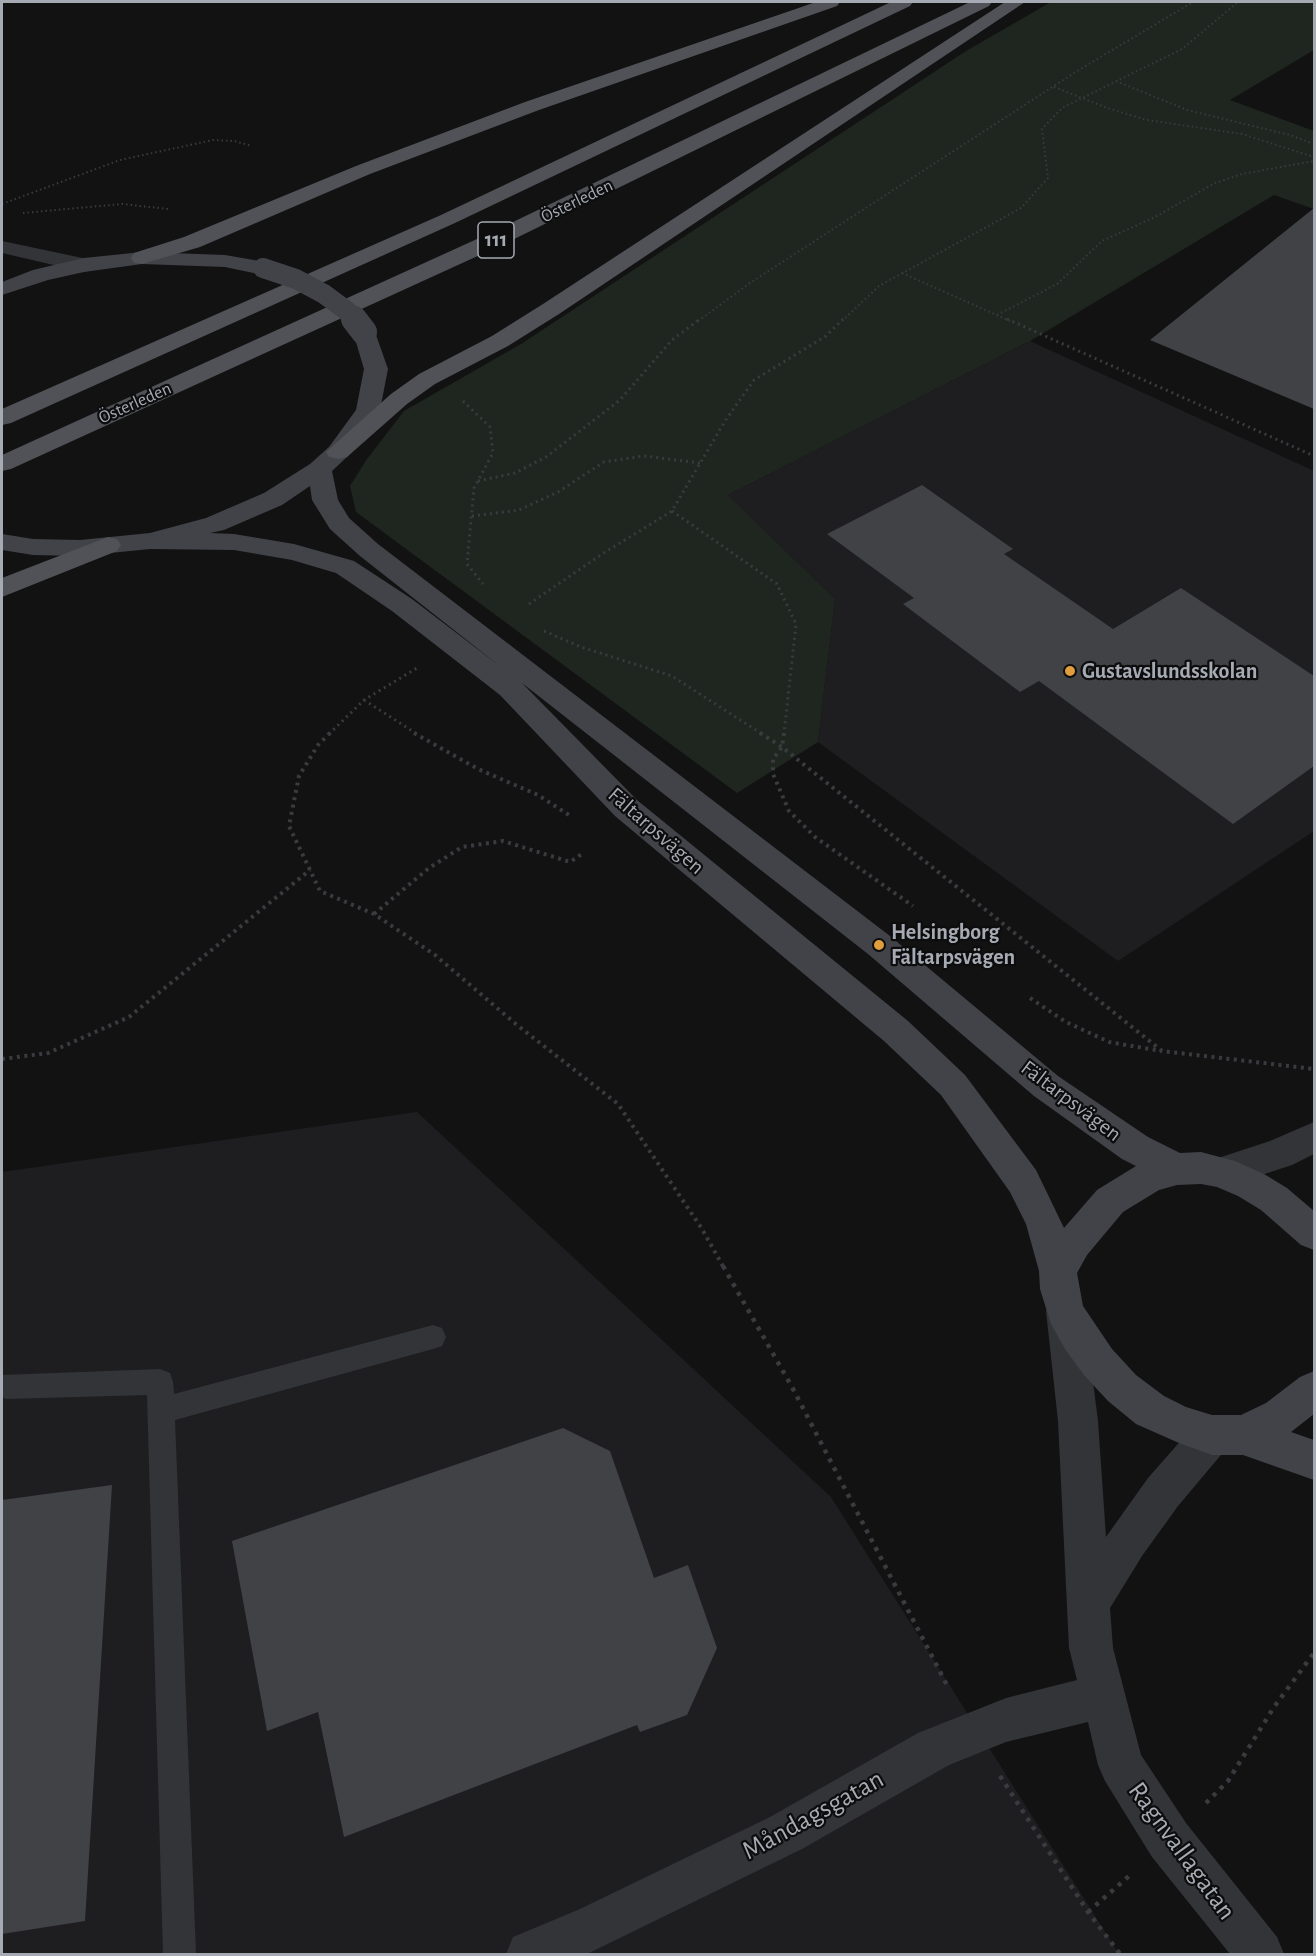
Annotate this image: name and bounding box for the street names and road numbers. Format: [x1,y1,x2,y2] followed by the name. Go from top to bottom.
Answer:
[537,174,617,228] street label: Österleden
[478,222,514,258] road number: 111
[95,377,175,429] street label: Österleden
[602,782,710,880] street label: Fältarpsvägen
[1015,1055,1127,1147] street label: Fältarpsvägen
[737,1763,889,1867] street label: Måndagsgatan
[1121,1776,1243,1926] street label: Ragnvallagatan

